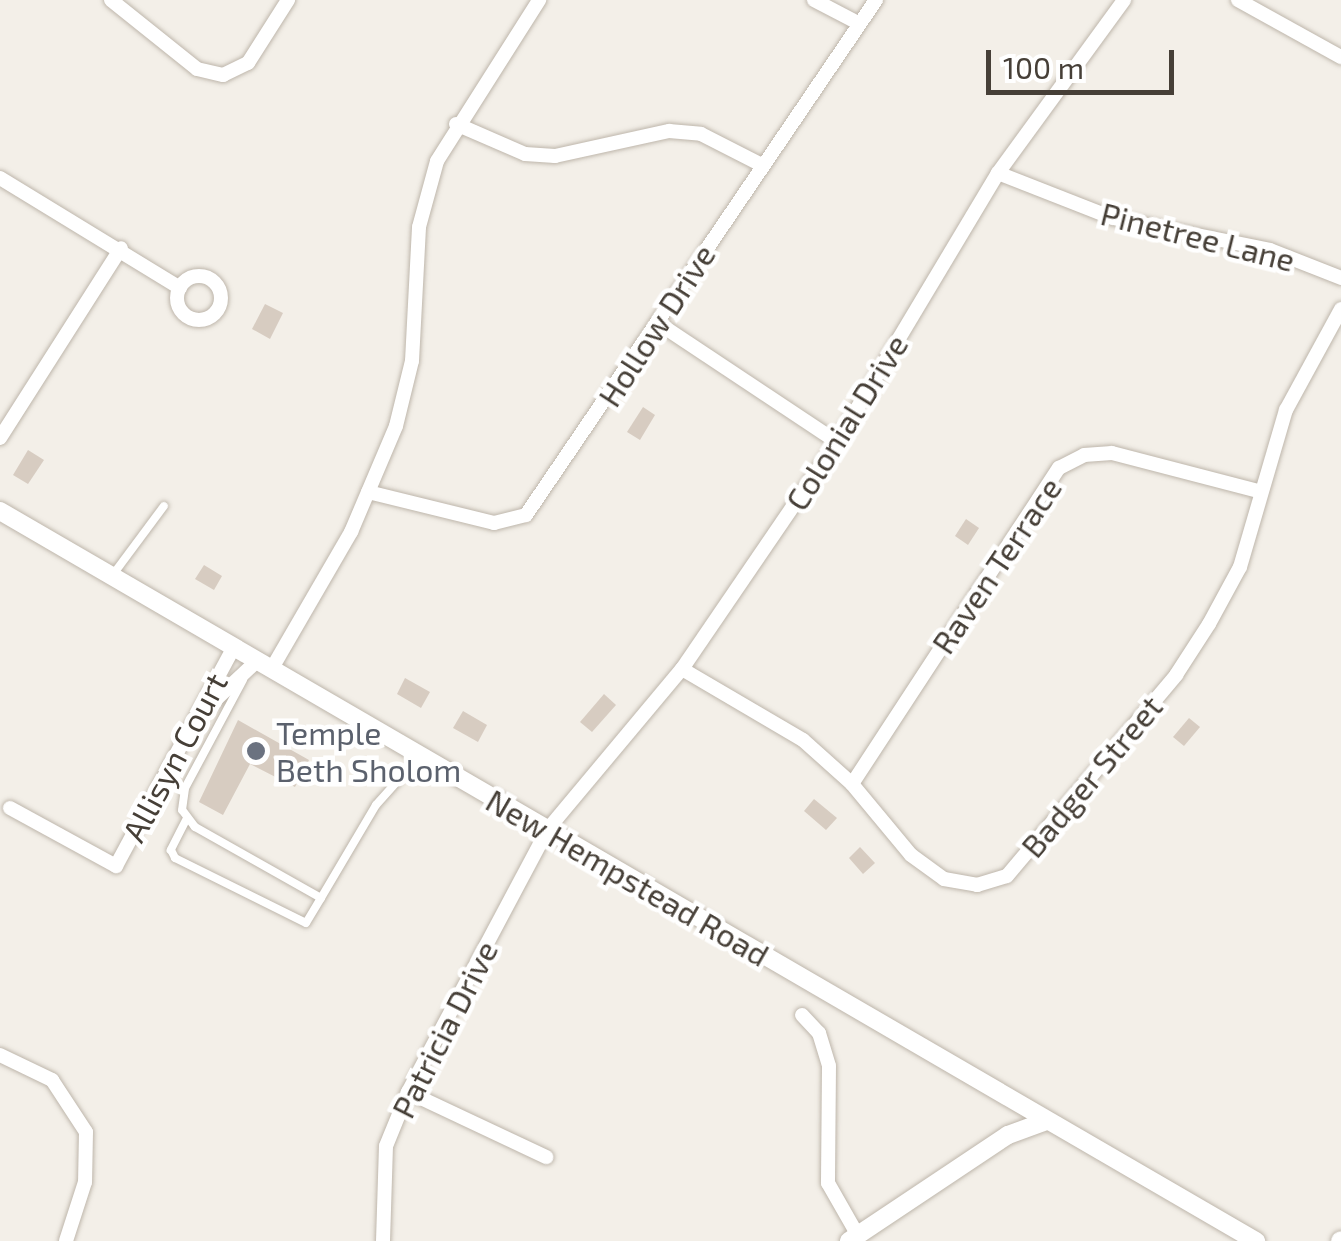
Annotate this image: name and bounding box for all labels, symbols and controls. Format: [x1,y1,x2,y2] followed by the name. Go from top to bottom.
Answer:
[991,30,1178,92] scale bar
[1003,49,1084,85] text: 100 m
[1097,193,1299,279] street label: Pinetree Lane
[589,236,723,414] street label: Hollow Drive
[777,327,915,517] street label: Colonial Drive
[923,469,1069,661] street label: Raven Terrace
[114,666,234,848] street label: Allisyn Court
[1012,687,1170,865] street label: Badger Street
[276,714,461,789] place label: Temple Beth Sholom
[245,740,267,762] marker: Temple Beth Sholom
[480,780,776,974] street label: New Hempstead Road
[383,934,505,1124] street label: Patricia Drive

